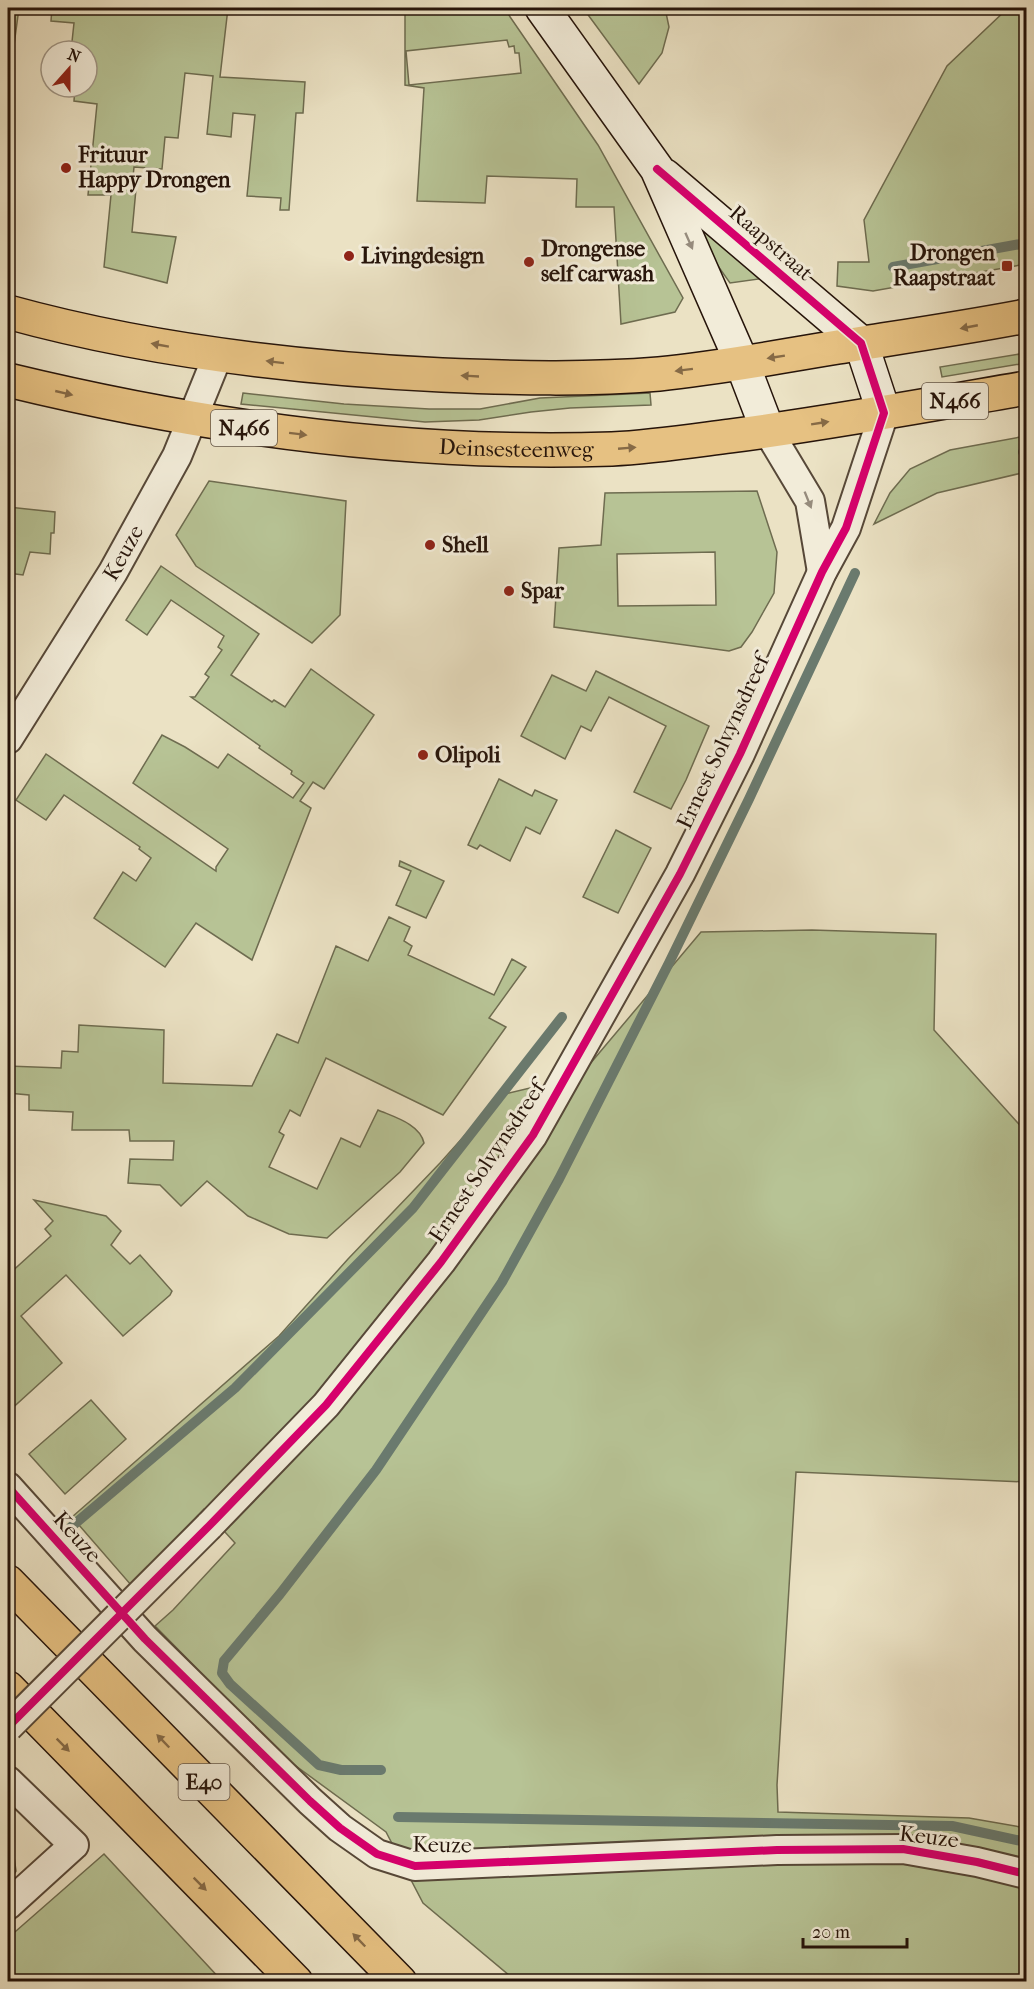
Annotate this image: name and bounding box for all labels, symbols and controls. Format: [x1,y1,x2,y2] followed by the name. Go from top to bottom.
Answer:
[39,39,99,99] north arrow
[65,44,84,67] text: N
[77,142,231,193] place label: Frituur Happy Drongen
[59,161,73,175] marker: Frituur Happy Drongen
[724,200,818,286] street label: Raapstraat
[685,233,694,250] one-way arrow
[541,236,655,287] place label: Drongense self carwash
[893,240,996,291] place label: Drongen Raapstraat
[361,243,485,269] place label: Livingdesign
[342,249,356,263] marker: Livingdesign
[522,255,536,269] marker: Drongense self carwash
[1000,259,1014,273] marker: Drongen Raapstraat
[959,323,978,332] one-way arrow
[151,340,170,349] one-way arrow
[767,353,786,362] one-way arrow
[266,357,285,367] one-way arrow
[674,366,693,375] one-way arrow
[460,371,479,380] one-way arrow
[922,383,988,419] road number: N466
[55,389,74,399] one-way arrow
[211,410,277,446] road number: N466
[811,418,830,427] one-way arrow
[288,429,307,439] one-way arrow
[438,434,594,463] street label: Deinsesteenweg
[617,443,636,453] one-way arrow
[803,491,813,509] one-way arrow
[98,521,149,586] street label: Keuze
[442,532,489,558] place label: Shell
[423,538,437,552] marker: Shell
[521,578,564,604] place label: Spar
[502,584,516,598] marker: Spar
[671,647,777,833] street label: Ernest Solvynsdreef
[435,742,501,768] place label: Olipoli
[416,748,430,762] marker: Olipoli
[423,1072,553,1248] street label: Ernest Solvynsdreef
[47,1506,107,1568] street label: Keuze
[157,1734,171,1748] one-way arrow
[56,1738,70,1752] one-way arrow
[178,1764,230,1800] road number: E40
[898,1820,960,1854] street label: Keuze
[412,1831,472,1859] street label: Keuze
[193,1876,207,1891] one-way arrow
[803,1911,906,1949] scale bar
[812,1922,850,1943] text: 20 m
[352,1933,366,1947] one-way arrow

